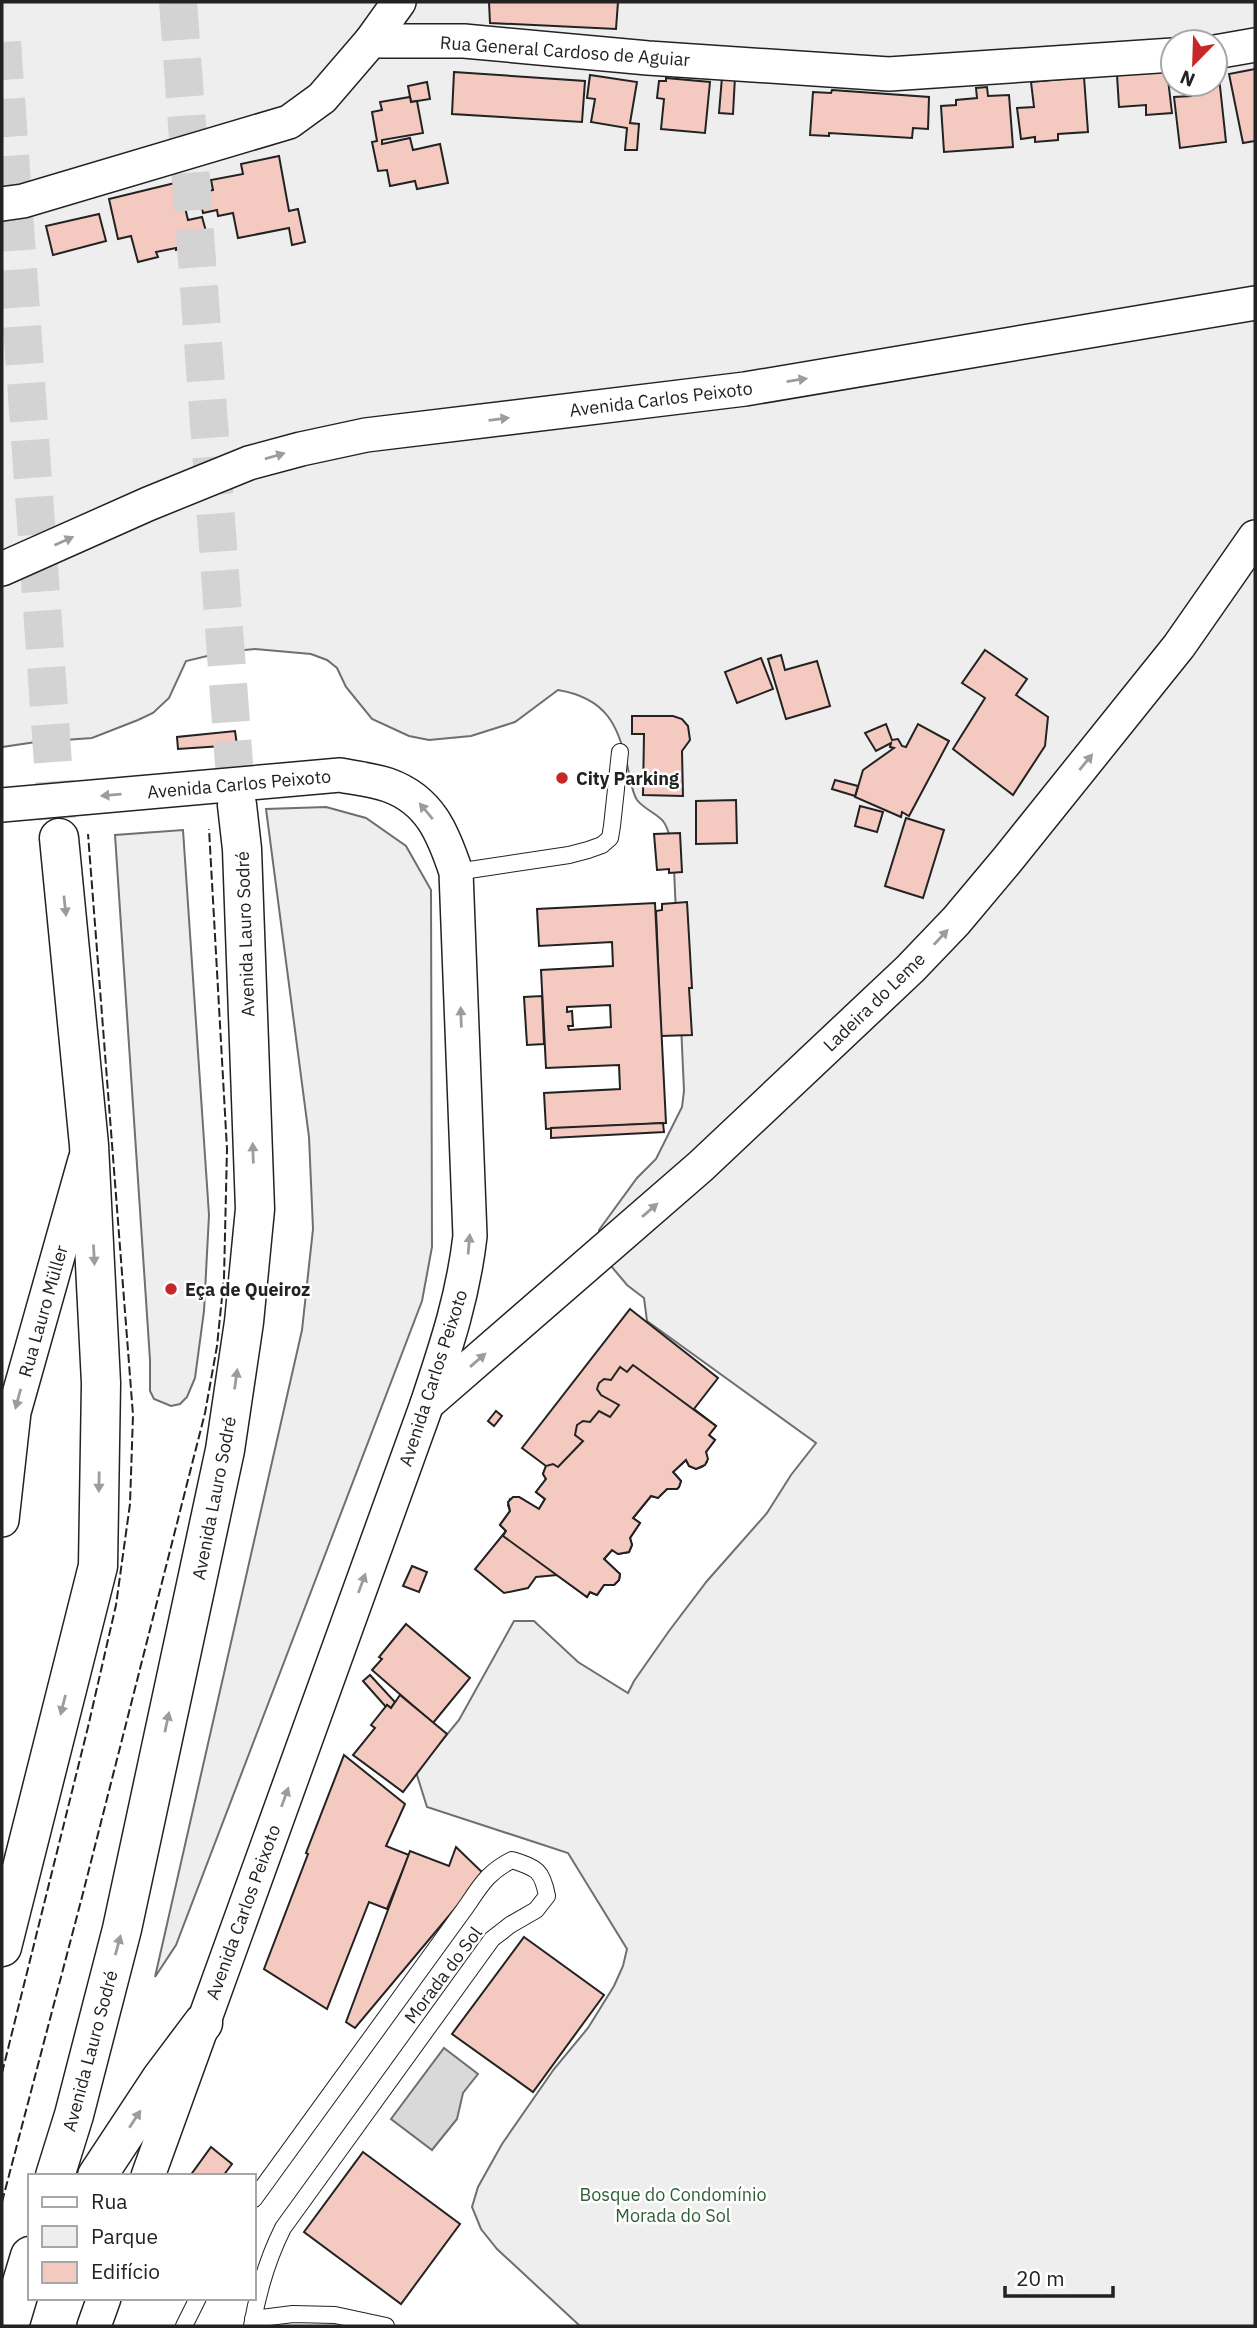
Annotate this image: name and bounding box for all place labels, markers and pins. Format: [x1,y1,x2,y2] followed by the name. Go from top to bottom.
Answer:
[576,767,679,790] place label: City Parking
[554,770,570,786] marker: City Parking
[185,1278,310,1301] place label: Eça de Queiroz
[163,1281,179,1297] marker: Eça de Queiroz

